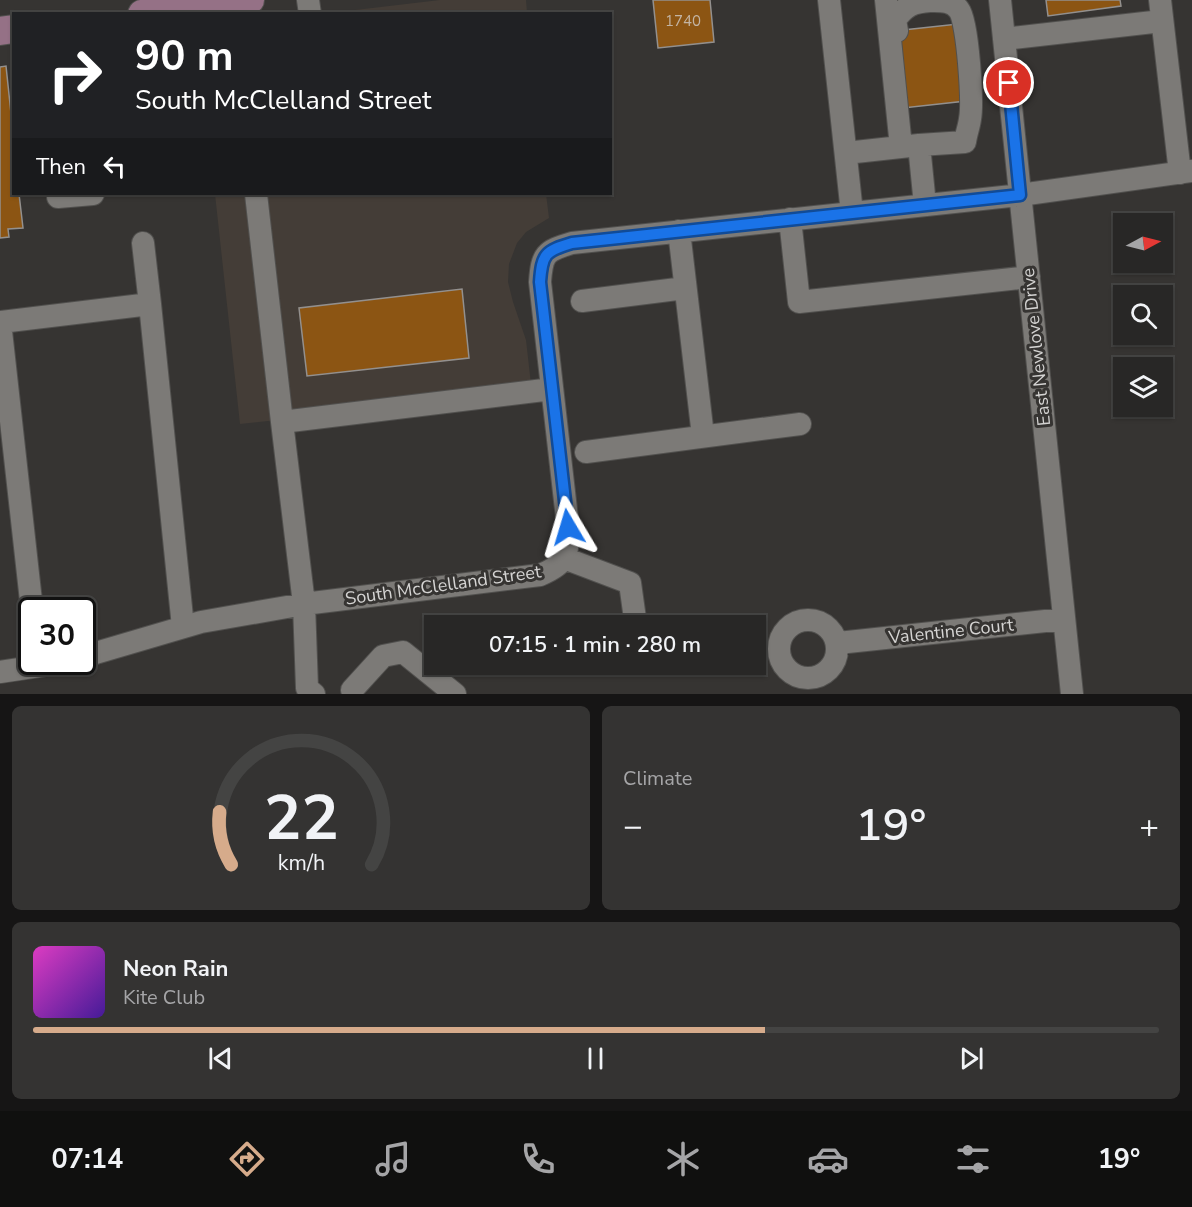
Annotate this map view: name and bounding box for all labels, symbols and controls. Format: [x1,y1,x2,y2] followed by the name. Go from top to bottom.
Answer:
[665,11,701,31] house number: 1740
[135,28,234,85] text: 90 m
[36,36,114,114] icon: right
[983,57,1034,108] pin
[992,66,1025,99] icon: arrive
[135,82,431,119] text: South McClelland Street
[98,150,131,183] icon: left
[36,152,86,182] text: Then
[1113,213,1173,273] north arrow
[1113,213,1173,417] map controls
[1016,267,1056,427] street label: East Newlove Drive
[1113,285,1173,345] button: search
[1113,357,1173,417] button: layers
[536,495,600,559] position arrow
[343,559,543,611] street label: South McClelland Street
[18,597,96,675] speed limit sign: 30
[886,612,1015,650] street label: Valentine Court
[489,630,701,660] text: 07:15 · 1 min · 280 m
[623,765,692,792] text: Climate
[264,776,338,861] text: 22
[856,795,926,856] text: 19°
[623,804,643,849] text: −
[1139,804,1159,849] text: +
[277,848,325,878] text: km/h
[123,954,228,984] text: Neon Rain
[123,984,205,1011] text: Kite Club
[204,1042,237,1075] icon: previous
[579,1042,612,1075] icon: pause
[955,1042,988,1075] icon: next
[226,1138,268,1180] icon: directions
[372,1138,414,1180] icon: music
[517,1138,559,1180] icon: phone
[662,1138,704,1180] icon: climate
[807,1138,849,1180] icon: car
[952,1138,994,1180] icon: filters
[52,1141,123,1178] text: 07:14
[1098,1141,1140,1178] text: 19°

